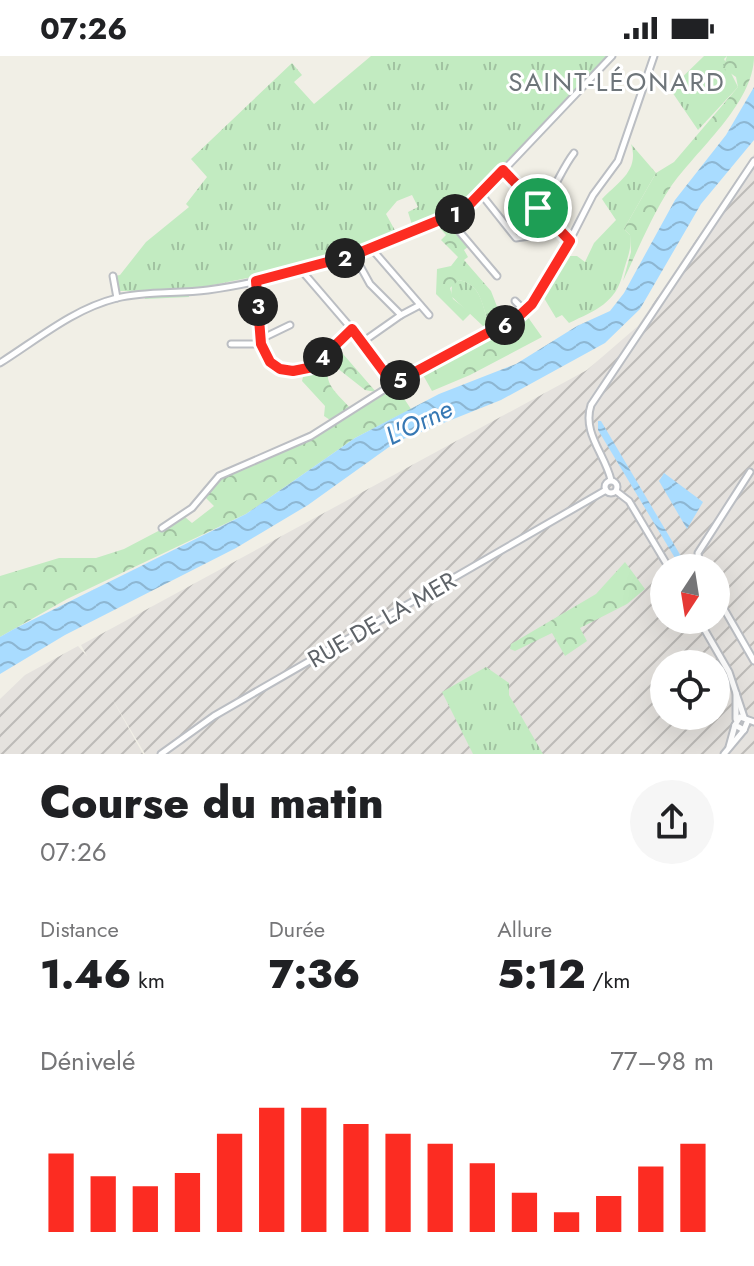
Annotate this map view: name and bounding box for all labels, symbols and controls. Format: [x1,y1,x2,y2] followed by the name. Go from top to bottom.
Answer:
[40,7,127,50] text: 07:26
[508,63,726,101] district label: SAINT-LÉONARD
[504,174,572,242] pin
[516,186,560,230] icon: arrive
[435,194,475,234] pin: 1
[449,198,461,230] text: 1
[325,238,365,278] pin: 2
[338,242,352,274] text: 2
[238,286,278,326] pin: 3
[251,290,265,322] text: 3
[485,305,525,345] pin: 6
[498,309,512,341] text: 6
[303,337,343,377] pin: 4
[315,341,331,373] text: 4
[380,360,420,400] pin: 5
[393,364,407,396] text: 5
[379,390,459,454] water label: L'Orne
[650,554,730,634] north arrow
[650,554,730,730] map controls
[301,563,463,676] street label: RUE DE LA MER
[650,650,730,730] button: locate
[40,771,384,835] text: Course du matin
[630,780,714,864] button: share
[40,833,107,871] text: 07:26
[40,913,119,945] text: Distance
[269,913,325,945] text: Durée
[497,913,552,945] text: Allure
[40,945,131,1003] text: 1.46
[269,945,360,1003] text: 7:36
[497,945,586,1003] text: 5:12
[131,964,165,996] text: km
[586,964,630,996] text: /km
[40,1042,135,1080] text: Dénivelé
[610,1042,714,1080] text: 77–98 m

